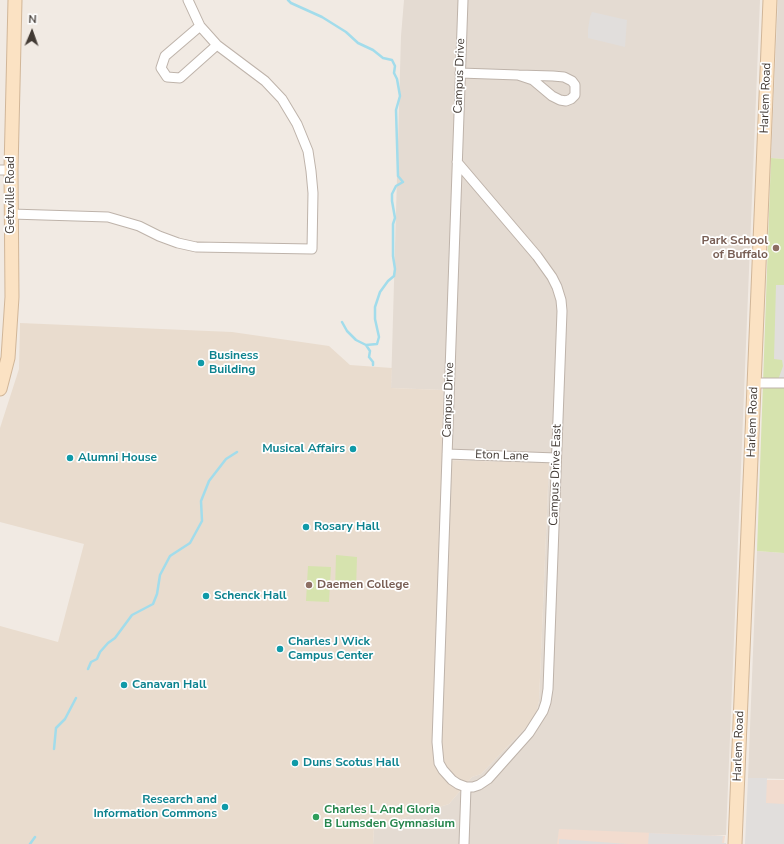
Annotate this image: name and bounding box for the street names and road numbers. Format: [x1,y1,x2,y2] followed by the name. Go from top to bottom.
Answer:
[451,38,469,114] street label: Campus Drive
[758,62,774,134] street label: Harlem Road
[4,156,18,234] street label: Getzville Road
[440,362,458,438] street label: Campus Drive
[745,386,761,458] street label: Harlem Road
[547,424,565,526] street label: Campus Drive East
[475,448,529,464] street label: Eton Lane
[731,710,747,782] street label: Harlem Road

